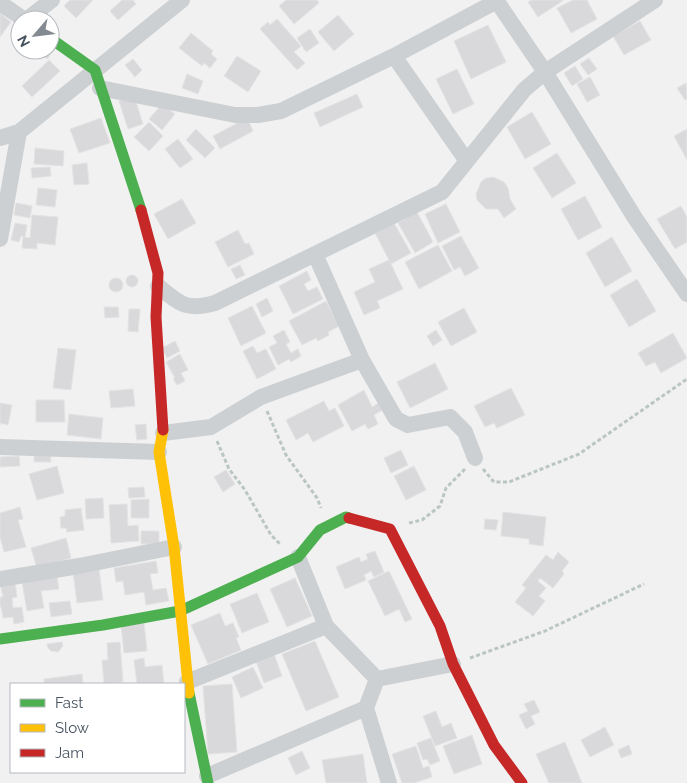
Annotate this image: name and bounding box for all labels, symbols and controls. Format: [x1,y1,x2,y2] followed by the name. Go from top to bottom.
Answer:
[10,10,60,60] north arrow
[14,33,33,50] text: N
[10,683,185,773] legend
[55,694,83,712] text: Fast
[55,719,89,737] text: Slow
[55,744,84,762] text: Jam

